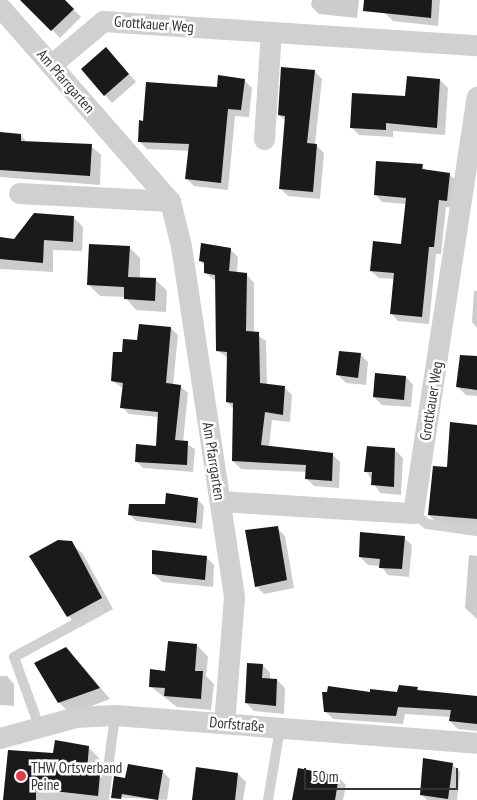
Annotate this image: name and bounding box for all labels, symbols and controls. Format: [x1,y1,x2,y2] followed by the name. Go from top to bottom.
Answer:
[113,12,195,36] street label: Grottkauer Weg
[33,45,99,117] street label: Am Pfarrgarten
[416,360,446,442] street label: Grottkauer Weg
[199,421,229,501] street label: Am Pfarrgarten
[209,713,265,735] street label: Dorfstraße
[31,758,123,793] place label: THW Ortsverband Peine
[307,758,461,790] scale bar
[312,767,338,786] text: 50 m
[15,770,27,782] marker: THW Ortsverband Peine

